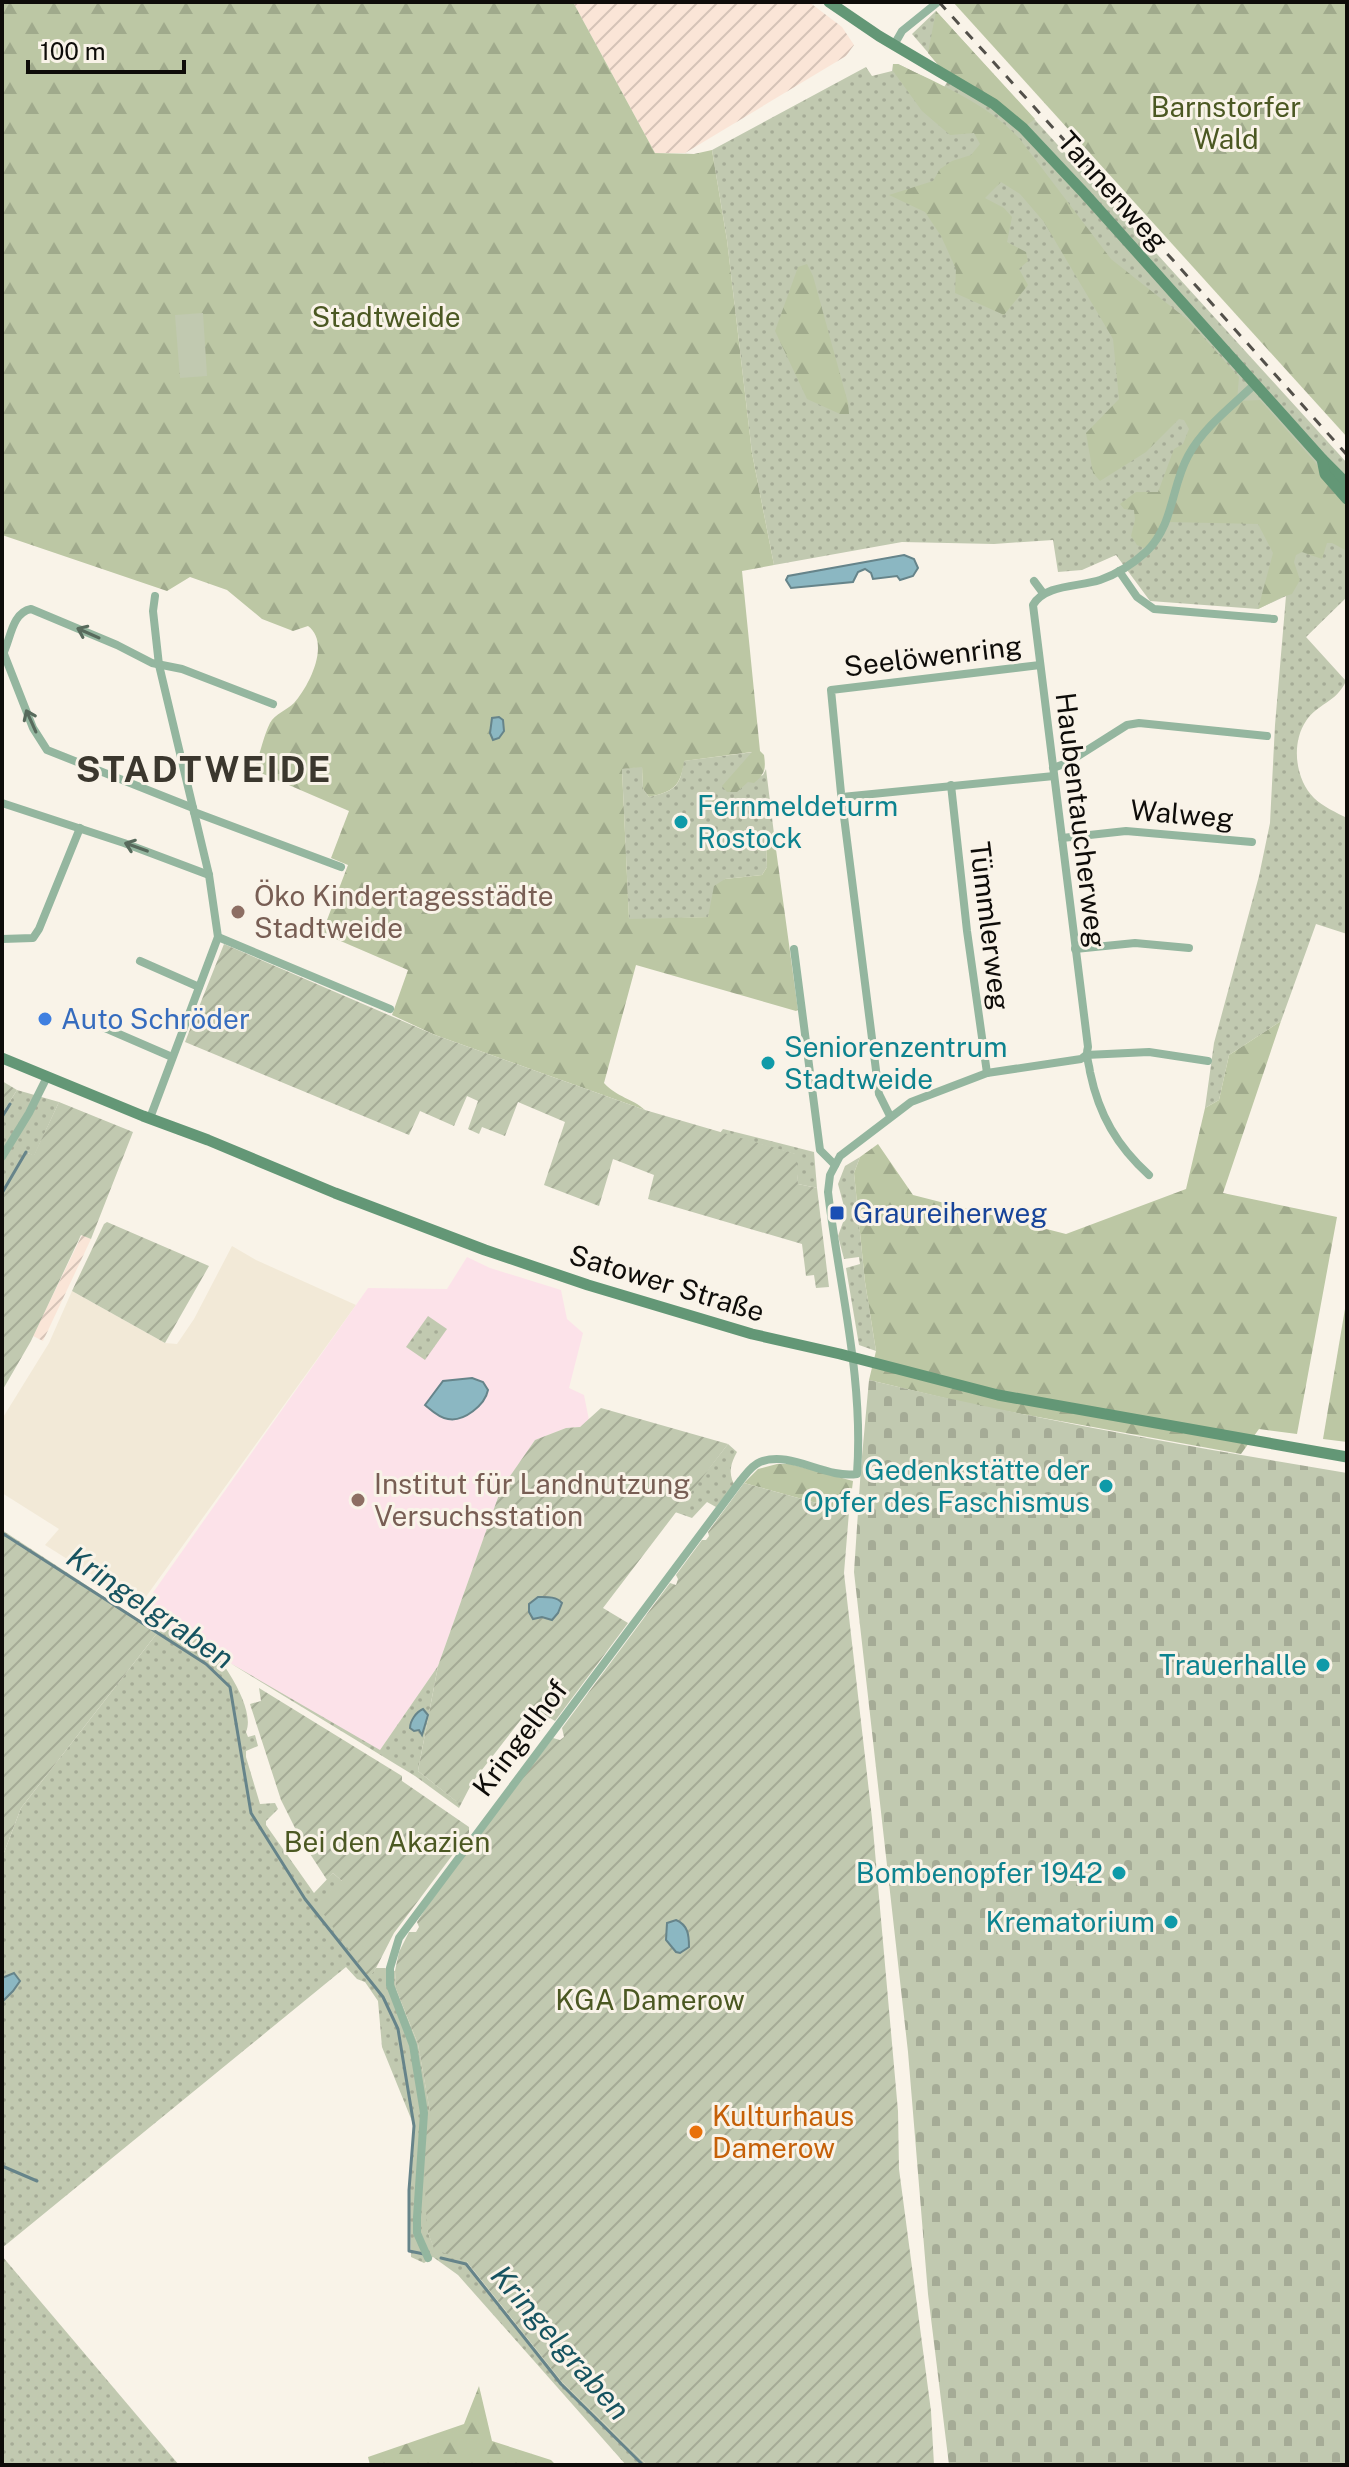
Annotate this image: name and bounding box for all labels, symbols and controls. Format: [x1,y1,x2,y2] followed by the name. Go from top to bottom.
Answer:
[28,24,184,74] scale bar
[40,37,106,65] text: 100 m
[1151,90,1301,155] park label: Barnstorfer Wald
[1051,124,1176,257] street label: Tannenweg
[312,300,461,333] park label: Stadtweide
[77,624,101,639] one-way arrow
[842,628,1024,683] street label: Seelöwenring
[1049,690,1114,950] street label: Haubentaucherweg
[23,710,38,734] one-way arrow
[76,748,332,790] district label: STADTWEIDE
[697,789,898,854] place label: Fernmeldeturm Rostock
[1129,793,1235,834] street label: Walweg
[672,813,690,831] marker: Fernmeldeturm Rostock
[124,839,149,853] one-way arrow
[964,840,1017,1012] street label: Tümmlerweg
[254,879,554,944] place label: Öko Kindertagesstädte Stadtweide
[229,903,247,921] marker: Öko Kindertagesstädte Stadtweide
[61,1002,250,1035] place label: Auto Schröder
[36,1010,54,1028] marker: Auto Schröder
[784,1030,1008,1095] place label: Seniorenzentrum Stadtweide
[759,1054,777,1072] marker: Seniorenzentrum Stadtweide
[853,1196,1048,1229] place label: Graureiherweg
[828,1204,846,1222] marker: Graureiherweg
[566,1237,769,1328] street label: Satower Straße
[803,1453,1090,1518] place label: Gedenkstätte der Opfer des Faschismus
[374,1467,691,1532] place label: Institut für Landnutzung Versuchsstation
[1097,1477,1115,1495] marker: Gedenkstätte der Opfer des Faschismus
[349,1491,367,1509] marker: Institut für Landnutzung Versuchsstation
[60,1538,241,1676] water label: Kringelgraben
[1159,1648,1307,1681] place label: Trauerhalle
[1314,1656,1332,1674] marker: Trauerhalle
[465,1673,574,1802] street label: Kringelhof
[284,1825,490,1858] park label: Bei den Akazien
[856,1856,1103,1889] place label: Bombenopfer 1942
[1110,1864,1128,1882] marker: Bombenopfer 1942
[985,1905,1155,1938] place label: Krematorium
[1162,1913,1180,1931] marker: Krematorium
[555,1983,745,2016] park label: KGA Damerow
[712,2099,854,2164] place label: Kulturhaus Damerow
[687,2123,705,2141] marker: Kulturhaus Damerow
[484,2258,638,2427] water label: Kringelgraben

